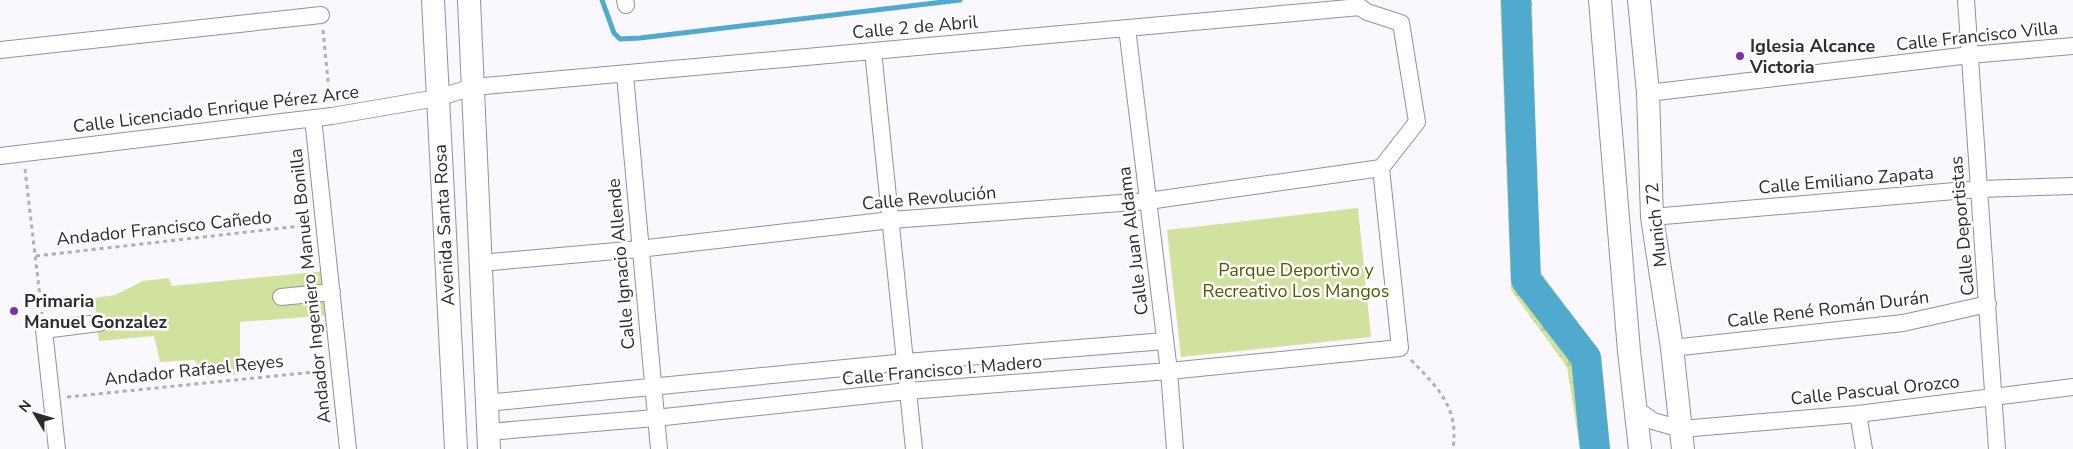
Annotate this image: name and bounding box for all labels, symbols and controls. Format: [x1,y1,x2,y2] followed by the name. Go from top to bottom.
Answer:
[851,10,979,44] street label: Calle 2 de Abril
[1895,16,2059,56] street label: Calle Francisco Villa
[1749,34,1876,79] place label: Iglesia Alcance Victoria
[1734,50,1746,62] marker: Iglesia Alcance Victoria
[72,80,360,138] street label: Calle Licenciado Enrique Pérez Arce
[428,144,460,306] street label: Avenida Santa Rosa
[284,147,336,425] street label: Andador Ingeniero Manuel Bonilla
[1944,155,1980,297] street label: Calle Deportistas
[1757,160,1935,200] street label: Calle Emiliano Zapata
[1112,165,1154,317] street label: Calle Juan Aldama
[602,177,640,351] street label: Calle Ignacio Allende
[861,180,997,216] street label: Calle Revolución
[1640,182,1672,268] street label: Munich 72
[55,205,273,251] street label: Andador Francisco Cañedo
[1203,258,1389,303] park label: Parque Deportivo y Recreativo Los Mangos
[1726,285,1930,333] street label: Calle René Román Durán
[24,289,167,334] place label: Primaria Manuel Gonzalez
[8,305,20,317] marker: Primaria Manuel Gonzalez
[103,349,285,391] street label: Andador Rafael Reyes
[841,349,1043,391] street label: Calle Francisco I. Madero
[1789,369,1961,411] street label: Calle Pascual Orozco
[10,389,60,439] north arrow
[14,396,36,416] text: N

